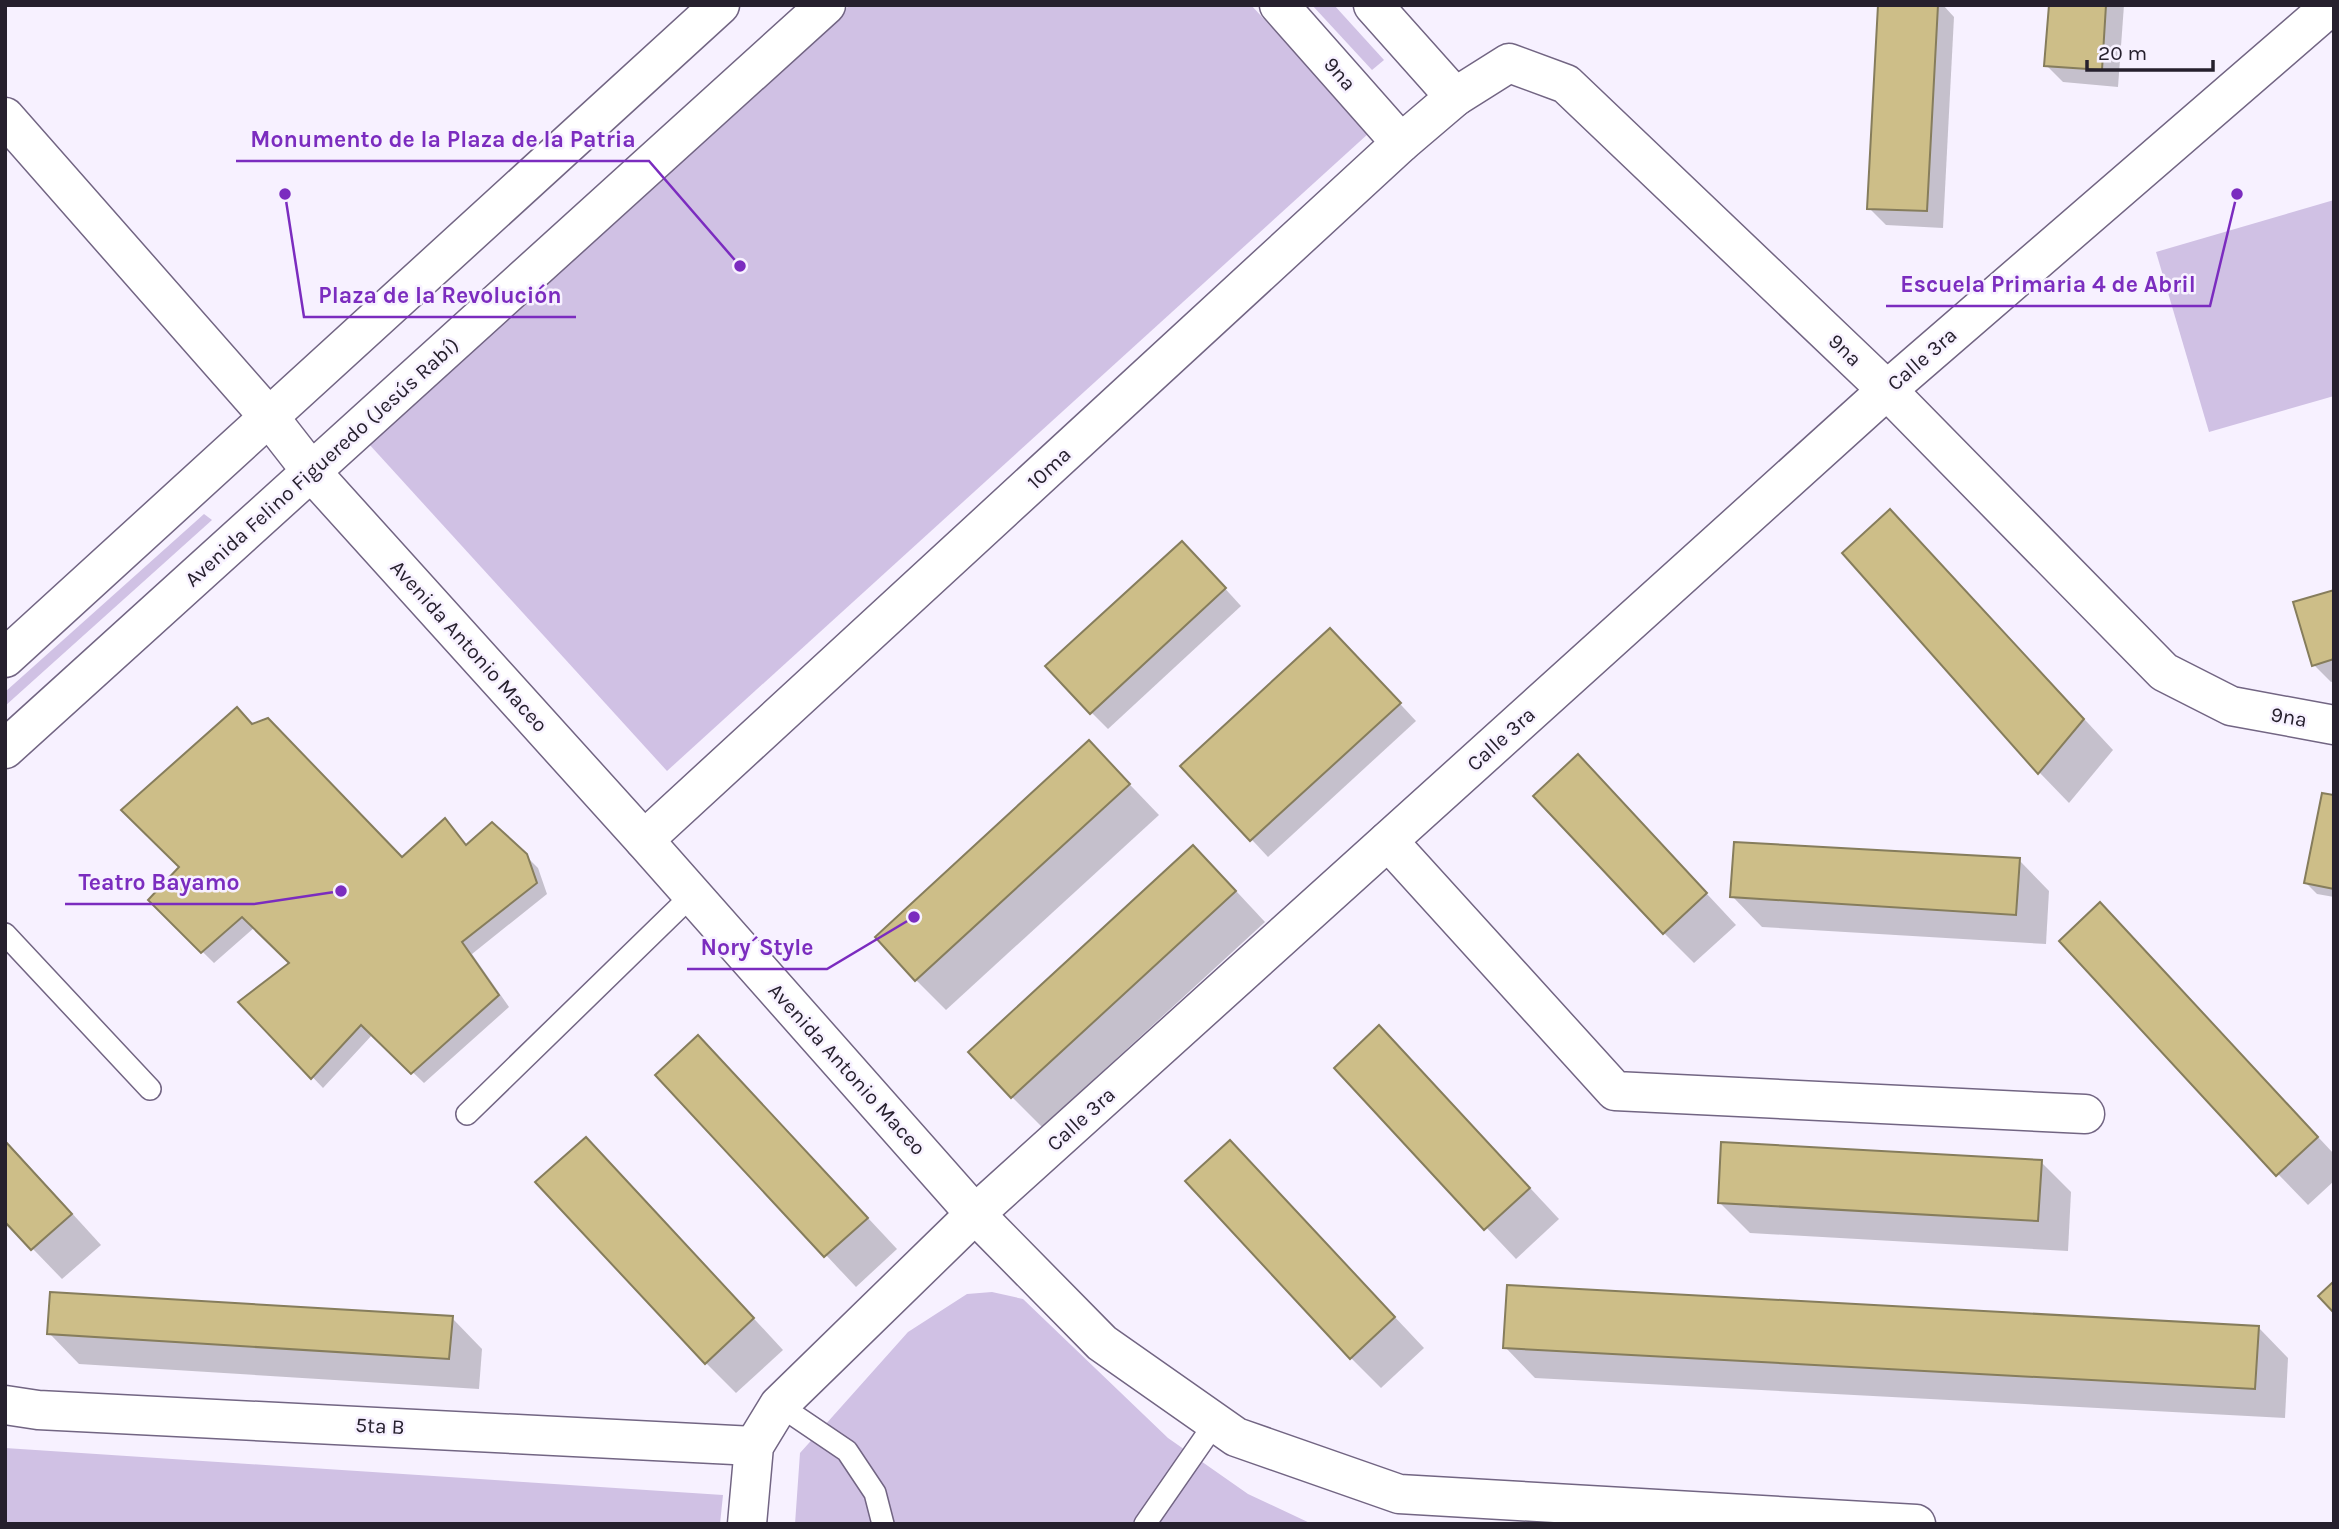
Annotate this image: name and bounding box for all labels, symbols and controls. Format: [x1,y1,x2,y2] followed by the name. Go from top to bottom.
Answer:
[2087,28,2213,72] scale bar
[2098,41,2147,65] text: 20 m
[1319,52,1361,96] street label: 9na
[236,117,649,161] callout: Monumento de la Plaza de la Patria
[250,126,636,153] text: Monumento de la Plaza de la Patria
[1886,262,2210,306] callout: Escuela Primaria 4 de Abril
[1900,271,2196,298] text: Escuela Primaria 4 de Abril
[304,273,576,317] callout: Plaza de la Revolución
[318,282,562,309] text: Plaza de la Revolución
[1883,323,1961,395] street label: Calle 3ra
[1824,329,1866,371] street label: 9na
[180,333,464,591] street label: Avenida Felino Figueredo (Jesús Rabí)
[1022,442,1076,494] street label: 10ma
[386,555,552,737] street label: Avenida Antonio Maceo
[1462,702,1540,776] street label: Calle 3ra
[2269,702,2309,732] street label: 9na
[65,860,254,904] callout: Teatro Bayamo
[78,869,240,896] text: Teatro Bayamo
[687,925,827,969] callout: Nory´Style
[701,934,813,961] text: Nory´Style
[764,978,930,1160] street label: Avenida Antonio Maceo
[1042,1082,1120,1156] street label: Calle 3ra
[355,1413,405,1439] street label: 5ta B

